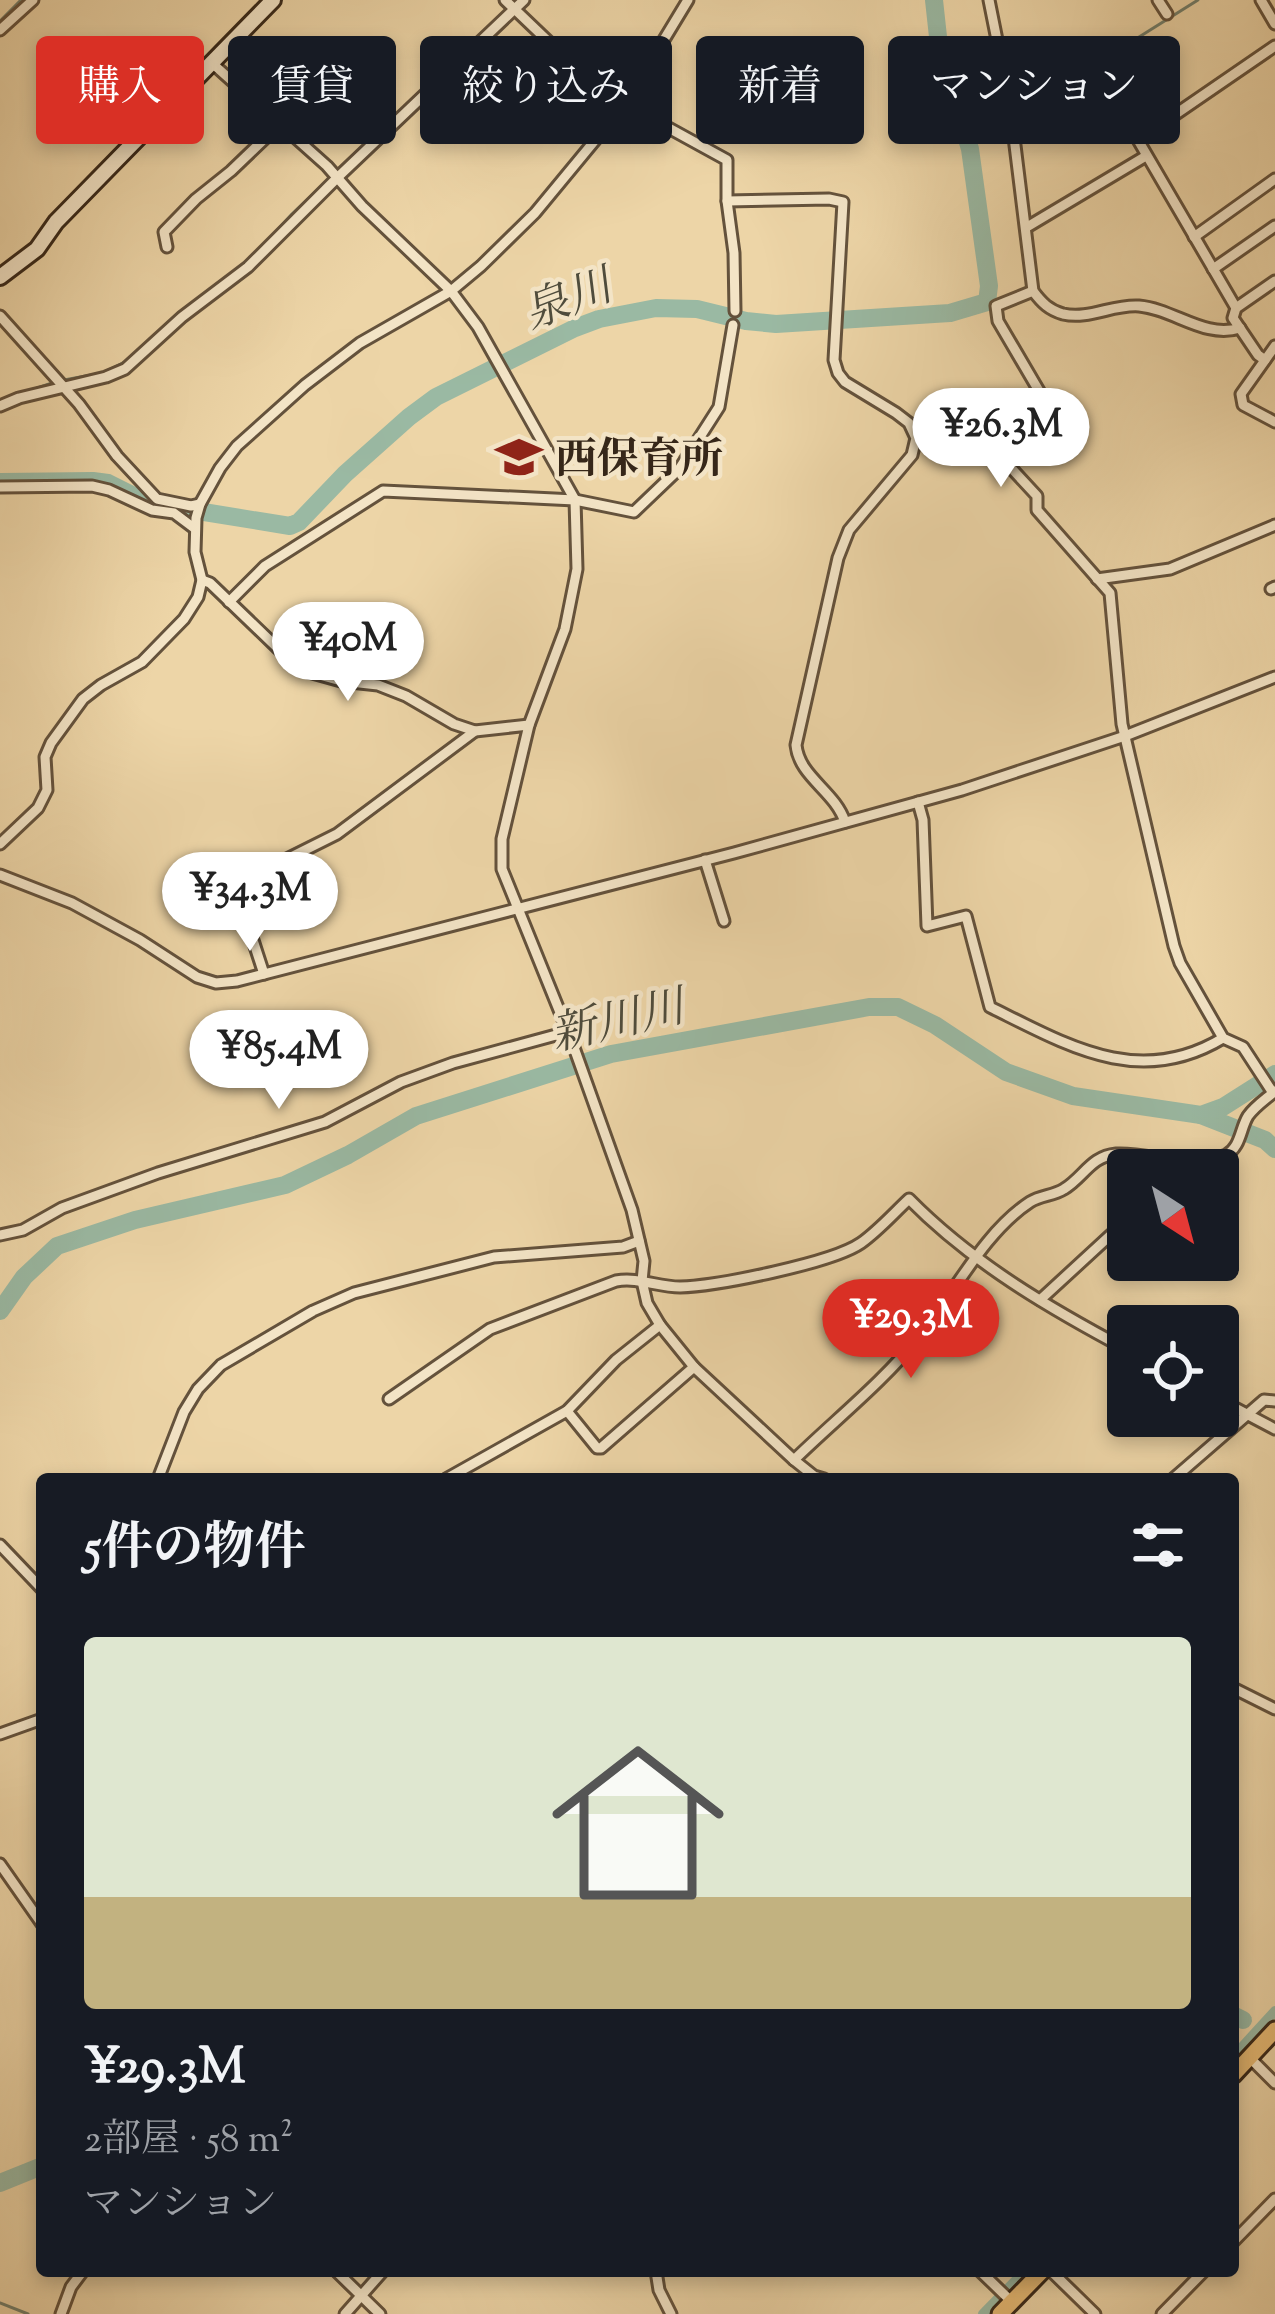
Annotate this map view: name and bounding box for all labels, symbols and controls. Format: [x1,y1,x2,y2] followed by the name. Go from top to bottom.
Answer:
[36,36,204,144] chip: 購入
[228,36,396,144] chip: 賃貸
[420,36,672,144] chip: 絞り込み
[696,36,864,144] chip: 新着
[888,36,1180,144] chip: マンション
[515,255,627,350] water label: 泉川
[903,388,1099,490] pin: ¥26.3M
[939,399,1063,455] text: ¥26.3M
[494,432,544,482] school or university icon: 西保育所
[555,432,723,492] place label: 西保育所
[277,602,419,704] pin: ¥40M
[299,613,397,669] text: ¥40M
[152,852,348,954] pin: ¥34.3M
[189,863,311,919] text: ¥34.3M
[545,976,696,1071] water label: 新川川
[181,1010,377,1112] pin: ¥85.4M
[216,1021,342,1077] text: ¥85.4M
[1107,1149,1239,1281] north arrow
[1107,1149,1239,1437] map controls
[813,1279,1009,1381] pin: ¥29.3M
[849,1290,973,1346] text: ¥29.3M
[1107,1305,1239,1437] button: locate
[1125,1512,1191,1578] icon: filters
[84,1514,305,1587] text: 5件の物件
[530,1715,746,1931] icon: home
[84,2033,245,2106] text: ¥29.3M
[84,2114,293,2170] text: 2部屋 · 58 m²
[84,2178,277,2234] text: マンション

